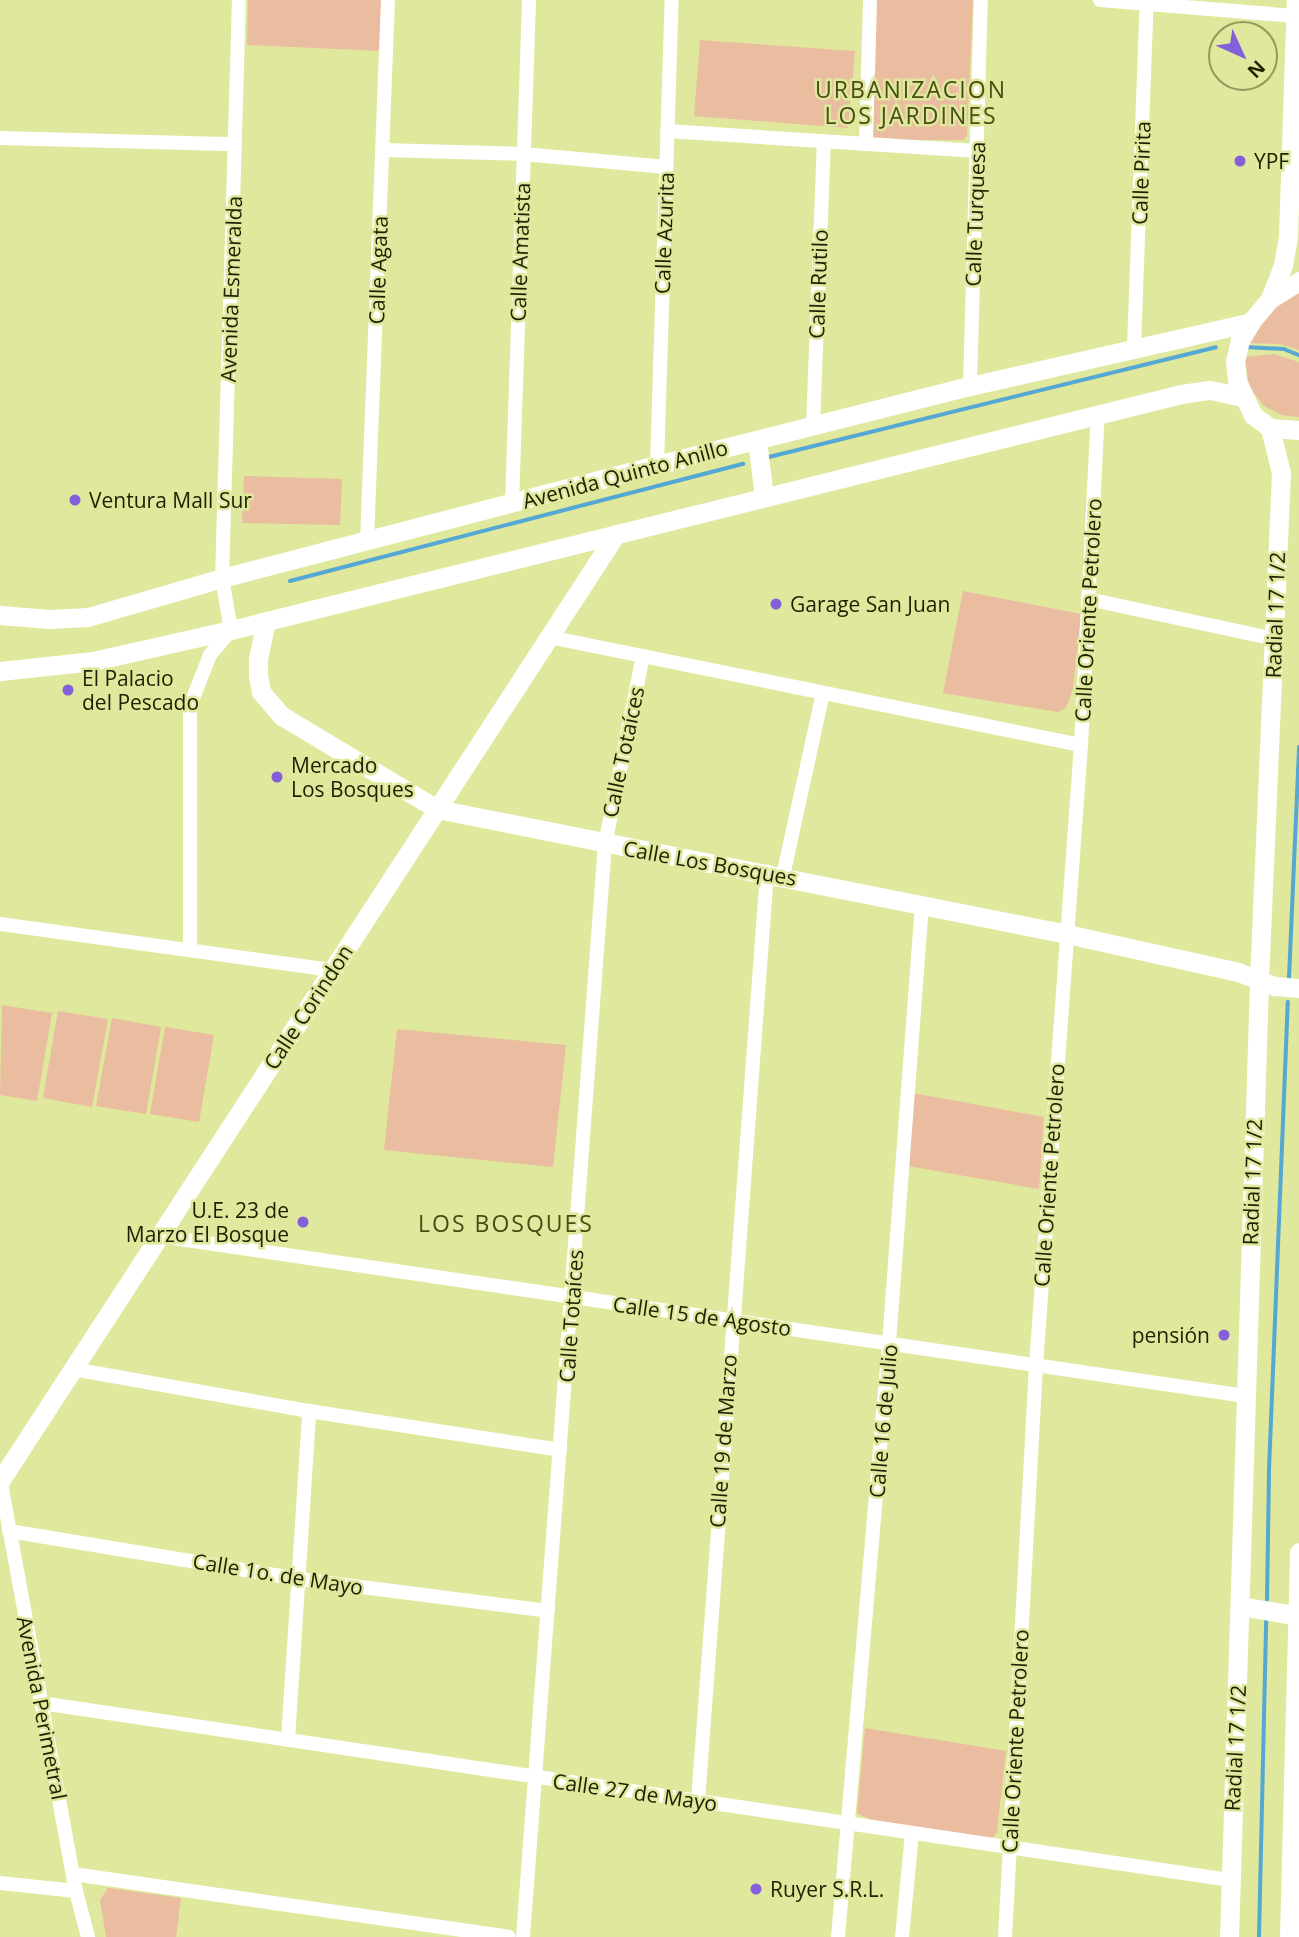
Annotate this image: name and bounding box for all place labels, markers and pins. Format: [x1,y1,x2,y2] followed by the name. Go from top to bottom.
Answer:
[1254,148,1289,174] place label: YPF
[1232,153,1248,169] marker: YPF
[89,487,252,513] place label: Ventura Mall Sur
[67,492,83,508] marker: Ventura Mall Sur
[790,591,950,617] place label: Garage San Juan
[768,596,784,612] marker: Garage San Juan
[82,665,199,715] place label: El Palacio del Pescado
[60,682,76,698] marker: El Palacio del Pescado
[291,752,414,802] place label: Mercado Los Bosques
[269,769,285,785] marker: Mercado Los Bosques
[126,1197,289,1247] place label: U.E. 23 de Marzo El Bosque
[295,1214,311,1230] marker: U.E. 23 de Marzo El Bosque
[1132,1322,1210,1348] place label: pensión
[1216,1327,1232,1343] marker: pensión
[770,1876,884,1902] place label: Ruyer S.R.L.
[748,1881,764,1897] marker: Ruyer S.R.L.

